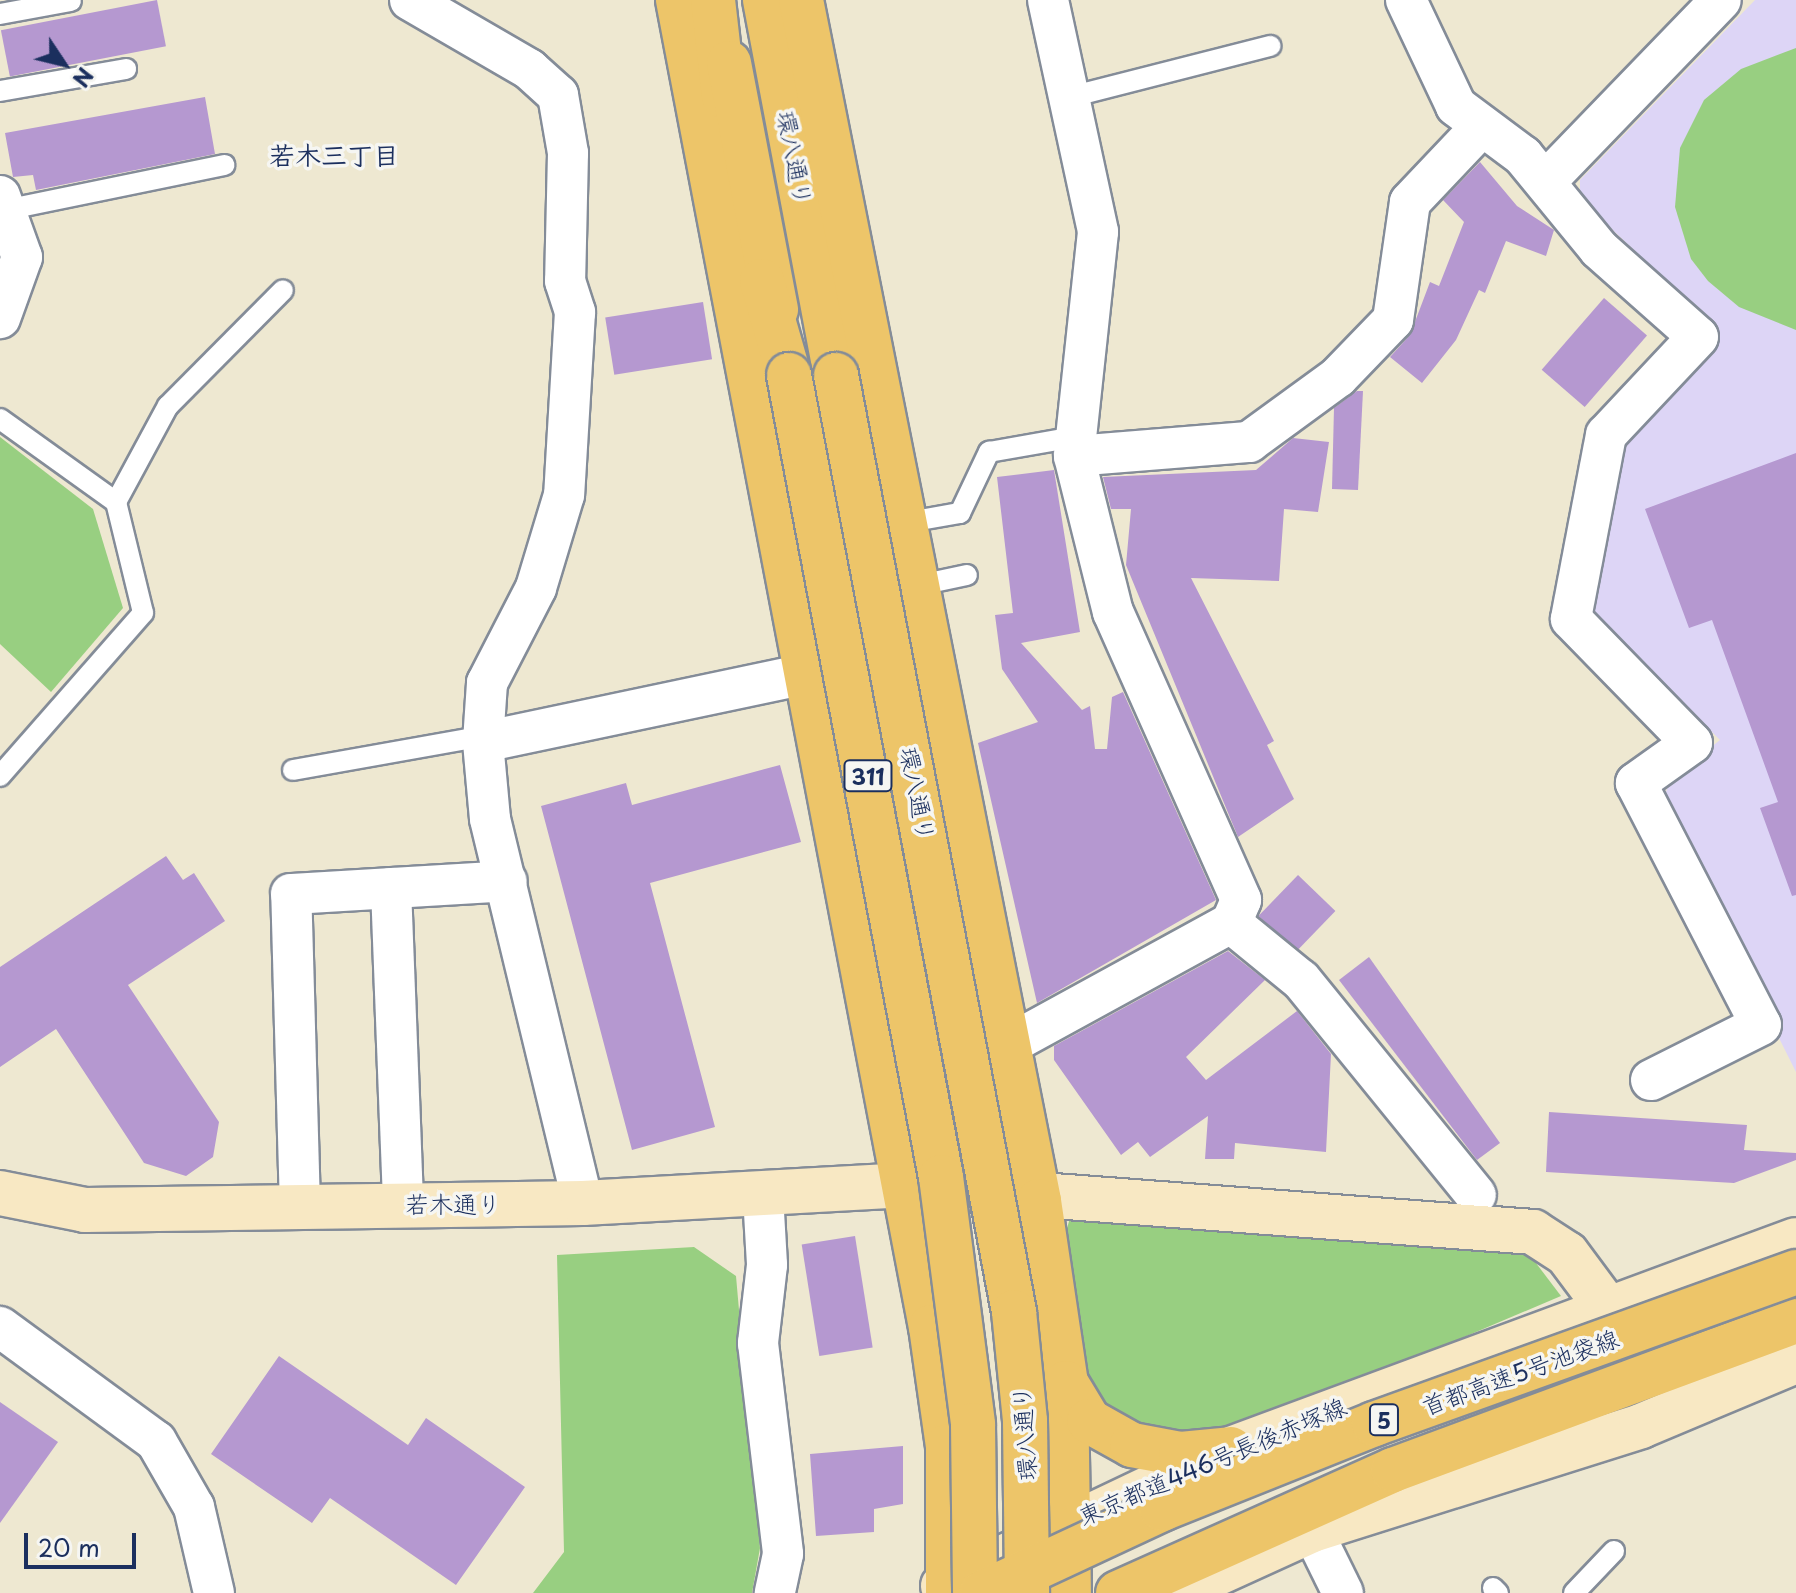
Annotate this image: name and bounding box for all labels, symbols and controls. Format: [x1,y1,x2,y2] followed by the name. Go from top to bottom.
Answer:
[24,24,104,104] north arrow
[66,61,103,95] text: N
[772,108,818,208] street label: 環八通り
[269,139,399,171] district label: 若木三丁目
[895,744,941,844] street label: 環八通り
[842,758,894,794] road number: 311
[405,1190,501,1218] street label: 若木通り
[1418,1323,1622,1421] street label: 首都高速5号池袋線
[1006,1384,1042,1482] street label: 環八通り
[1074,1391,1350,1531] street label: 東京都道446号長後赤塚線
[1368,1402,1400,1438] road number: 5
[28,1517,140,1567] scale bar
[38,1529,100,1565] text: 20 m

